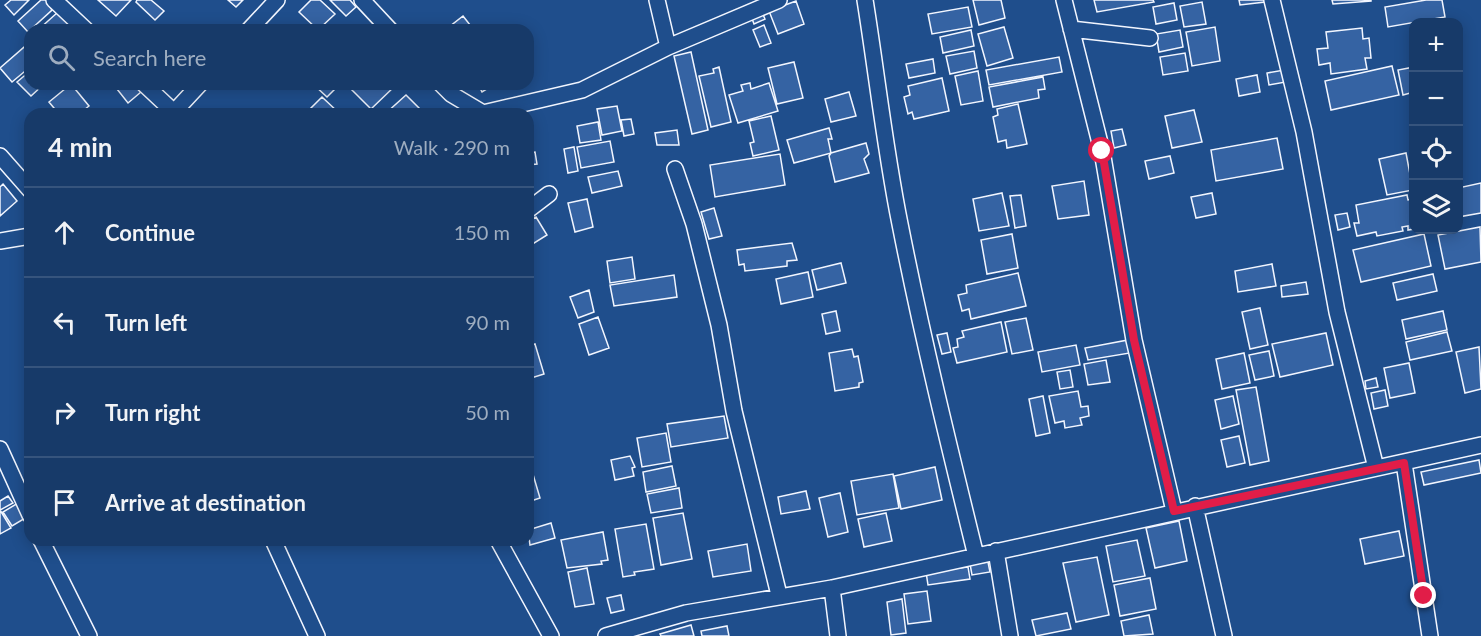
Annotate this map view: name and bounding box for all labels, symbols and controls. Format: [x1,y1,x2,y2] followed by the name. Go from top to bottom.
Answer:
[1409,18,1463,234] map controls
[1409,18,1463,72] button: +
[24,24,534,90] search box
[45,41,78,74] icon: search
[93,44,206,71] text: Search here
[1409,72,1463,126] button: −
[1409,126,1463,180] button: locate
[48,131,112,163] text: 4 min
[394,135,510,159] text: Walk · 290 m
[1088,137,1114,163] route start
[1409,180,1463,234] button: layers
[48,216,81,249] icon: ahead
[105,219,195,246] text: Continue
[454,220,510,244] text: 150 m
[48,306,81,339] icon: left
[105,309,187,336] text: Turn left
[465,310,510,334] text: 90 m
[48,396,81,429] icon: right
[105,399,200,426] text: Turn right
[465,400,510,424] text: 50 m
[48,486,81,519] icon: arrive
[105,489,306,516] text: Arrive at destination
[1410,582,1436,608] route end

